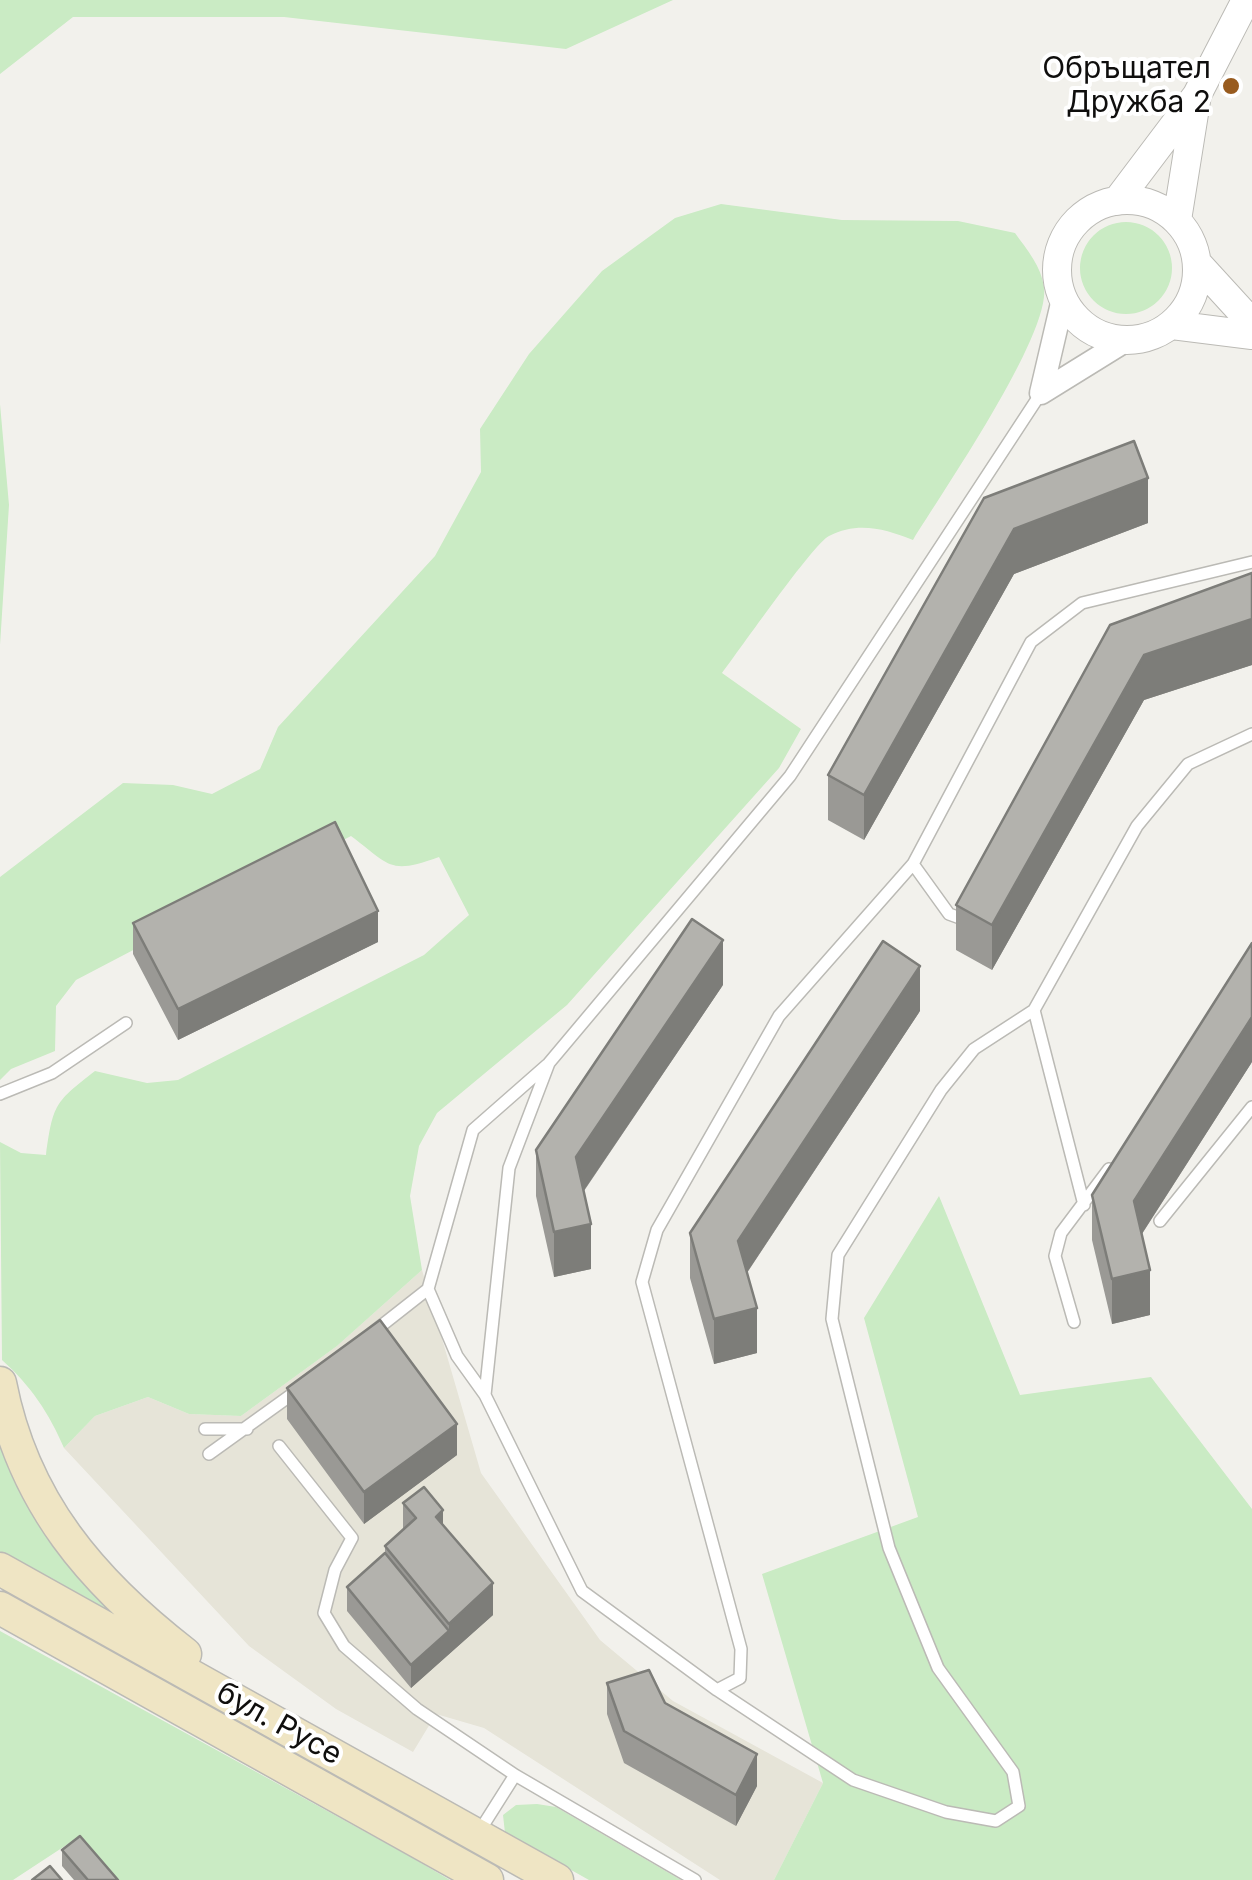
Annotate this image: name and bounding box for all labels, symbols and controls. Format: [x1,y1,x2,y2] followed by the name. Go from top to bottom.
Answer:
[1042,51,1211,122] place label: Обръщател Дружба 2
[1220,75,1242,97] marker: Обръщател Дружба 2
[210,1675,348,1773] street label: бул. Русе

